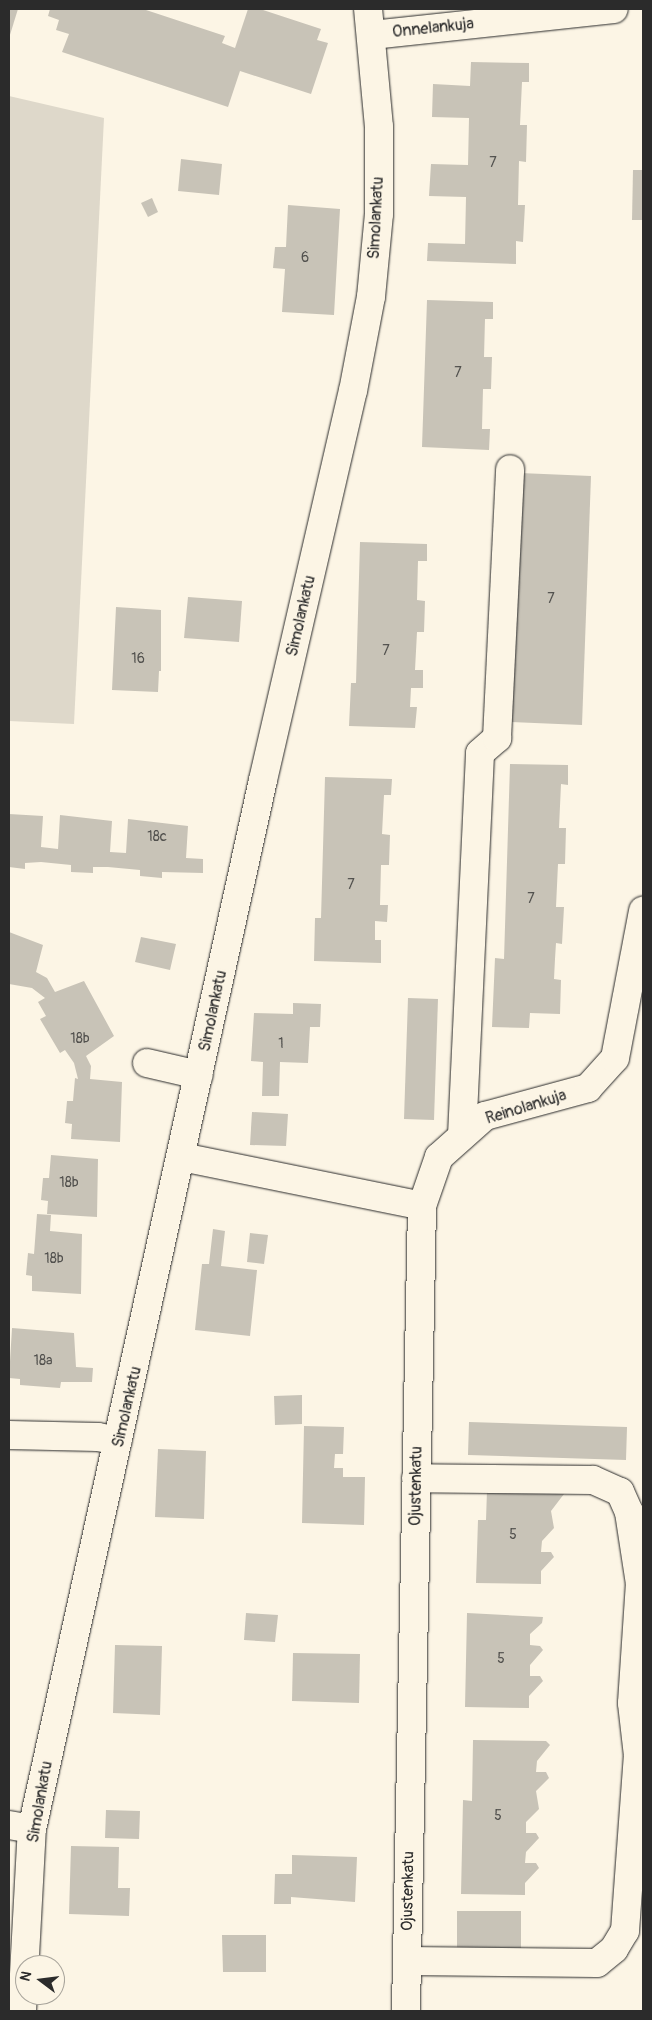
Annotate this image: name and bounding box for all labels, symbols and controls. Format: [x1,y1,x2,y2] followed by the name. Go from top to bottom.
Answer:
[391,14,475,42] street label: Onnelankuja
[489,155,497,171] house number: 7
[364,176,388,260] street label: Simolankatu
[301,250,309,266] house number: 6
[454,365,462,381] house number: 7
[282,574,320,658] street label: Simolankatu
[547,591,555,607] house number: 7
[382,643,390,659] house number: 7
[131,651,145,667] house number: 16
[147,829,167,845] house number: 18c
[347,877,355,893] house number: 7
[527,891,535,907] house number: 7
[195,969,231,1053] street label: Simolankatu
[70,1031,90,1047] house number: 18b
[278,1036,284,1052] house number: 1
[483,1086,569,1128] street label: Reinolankuja
[59,1175,79,1191] house number: 18b
[44,1251,64,1267] house number: 18b
[33,1353,53,1369] house number: 18a
[108,1365,146,1449] street label: Simolankatu
[406,1446,426,1526] street label: Ojustenkatu
[509,1527,517,1543] house number: 5
[497,1651,505,1667] house number: 5
[23,1760,57,1844] street label: Simolankatu
[494,1808,502,1824] house number: 5
[398,1851,418,1931] street label: Ojustenkatu
[15,1955,65,2005] north arrow
[17,1969,35,1983] text: N

